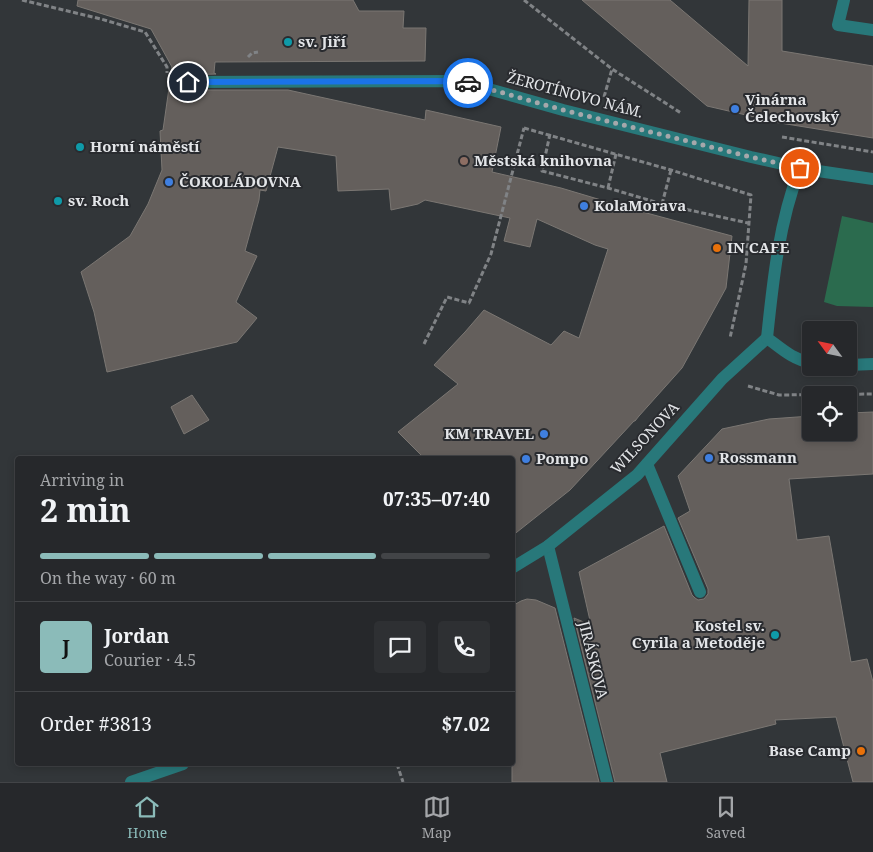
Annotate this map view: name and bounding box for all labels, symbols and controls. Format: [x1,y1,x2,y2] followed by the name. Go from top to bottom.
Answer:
[298,31,347,51] place label: sv. Jiří
[282,36,294,48] marker: sv. Jiří
[443,58,493,108] courier
[167,61,209,103] pin
[505,66,646,122] street label: ŽEROTÍNOVO NÁM.
[174,68,202,96] icon: home
[454,69,482,97] icon: car
[745,89,839,126] place label: Vinárna Čelechovský
[729,103,741,115] marker: Vinárna Čelechovský
[90,136,200,156] place label: Horní náměstí
[74,141,86,153] marker: Horní náměstí
[779,147,821,189] pin
[474,150,612,170] place label: Městská knihovna
[786,154,814,182] icon: bag
[458,155,470,167] marker: Městská knihovna
[179,171,302,191] place label: ČOKOLÁDOVNA
[163,176,175,188] marker: ČOKOLÁDOVNA
[68,190,129,210] place label: sv. Roch
[52,195,64,207] marker: sv. Roch
[594,195,686,215] place label: KolaMorava
[578,200,590,212] marker: KolaMorava
[727,237,789,257] place label: IN CAFE
[711,242,723,254] marker: IN CAFE
[802,321,858,376] north arrow
[802,321,857,441] map controls
[802,386,857,441] button: locate
[606,397,683,478] street label: WILSONOVA
[444,423,534,443] place label: KM TRAVEL
[538,428,550,440] marker: KM TRAVEL
[719,447,797,467] place label: Rossmann
[536,448,588,468] place label: Pompo
[703,452,715,464] marker: Rossmann
[520,453,532,465] marker: Pompo
[40,469,124,491] text: Arriving in
[383,486,490,512] text: 07:35–07:40
[40,488,131,531] text: 2 min
[40,567,176,589] text: On the way · 60 m
[632,615,765,652] place label: Kostel sv. Cyrila a Metoděje
[574,618,613,701] street label: JIRÁSKOVA
[374,621,426,673] button: chat
[438,621,490,673] button: phone
[104,623,170,649] text: Jordan
[769,629,781,641] marker: Kostel sv. Cyrila a Metoděje
[62,634,70,660] text: J
[104,649,196,671] text: Courier · 4.5
[40,711,152,737] text: Order #3813
[441,711,490,737] text: $7.02
[769,740,851,760] place label: Base Camp
[855,745,867,757] marker: Base Camp
[127,793,167,842] tab: Home
[422,793,451,842] tab: Map
[706,793,746,842] tab: Saved

